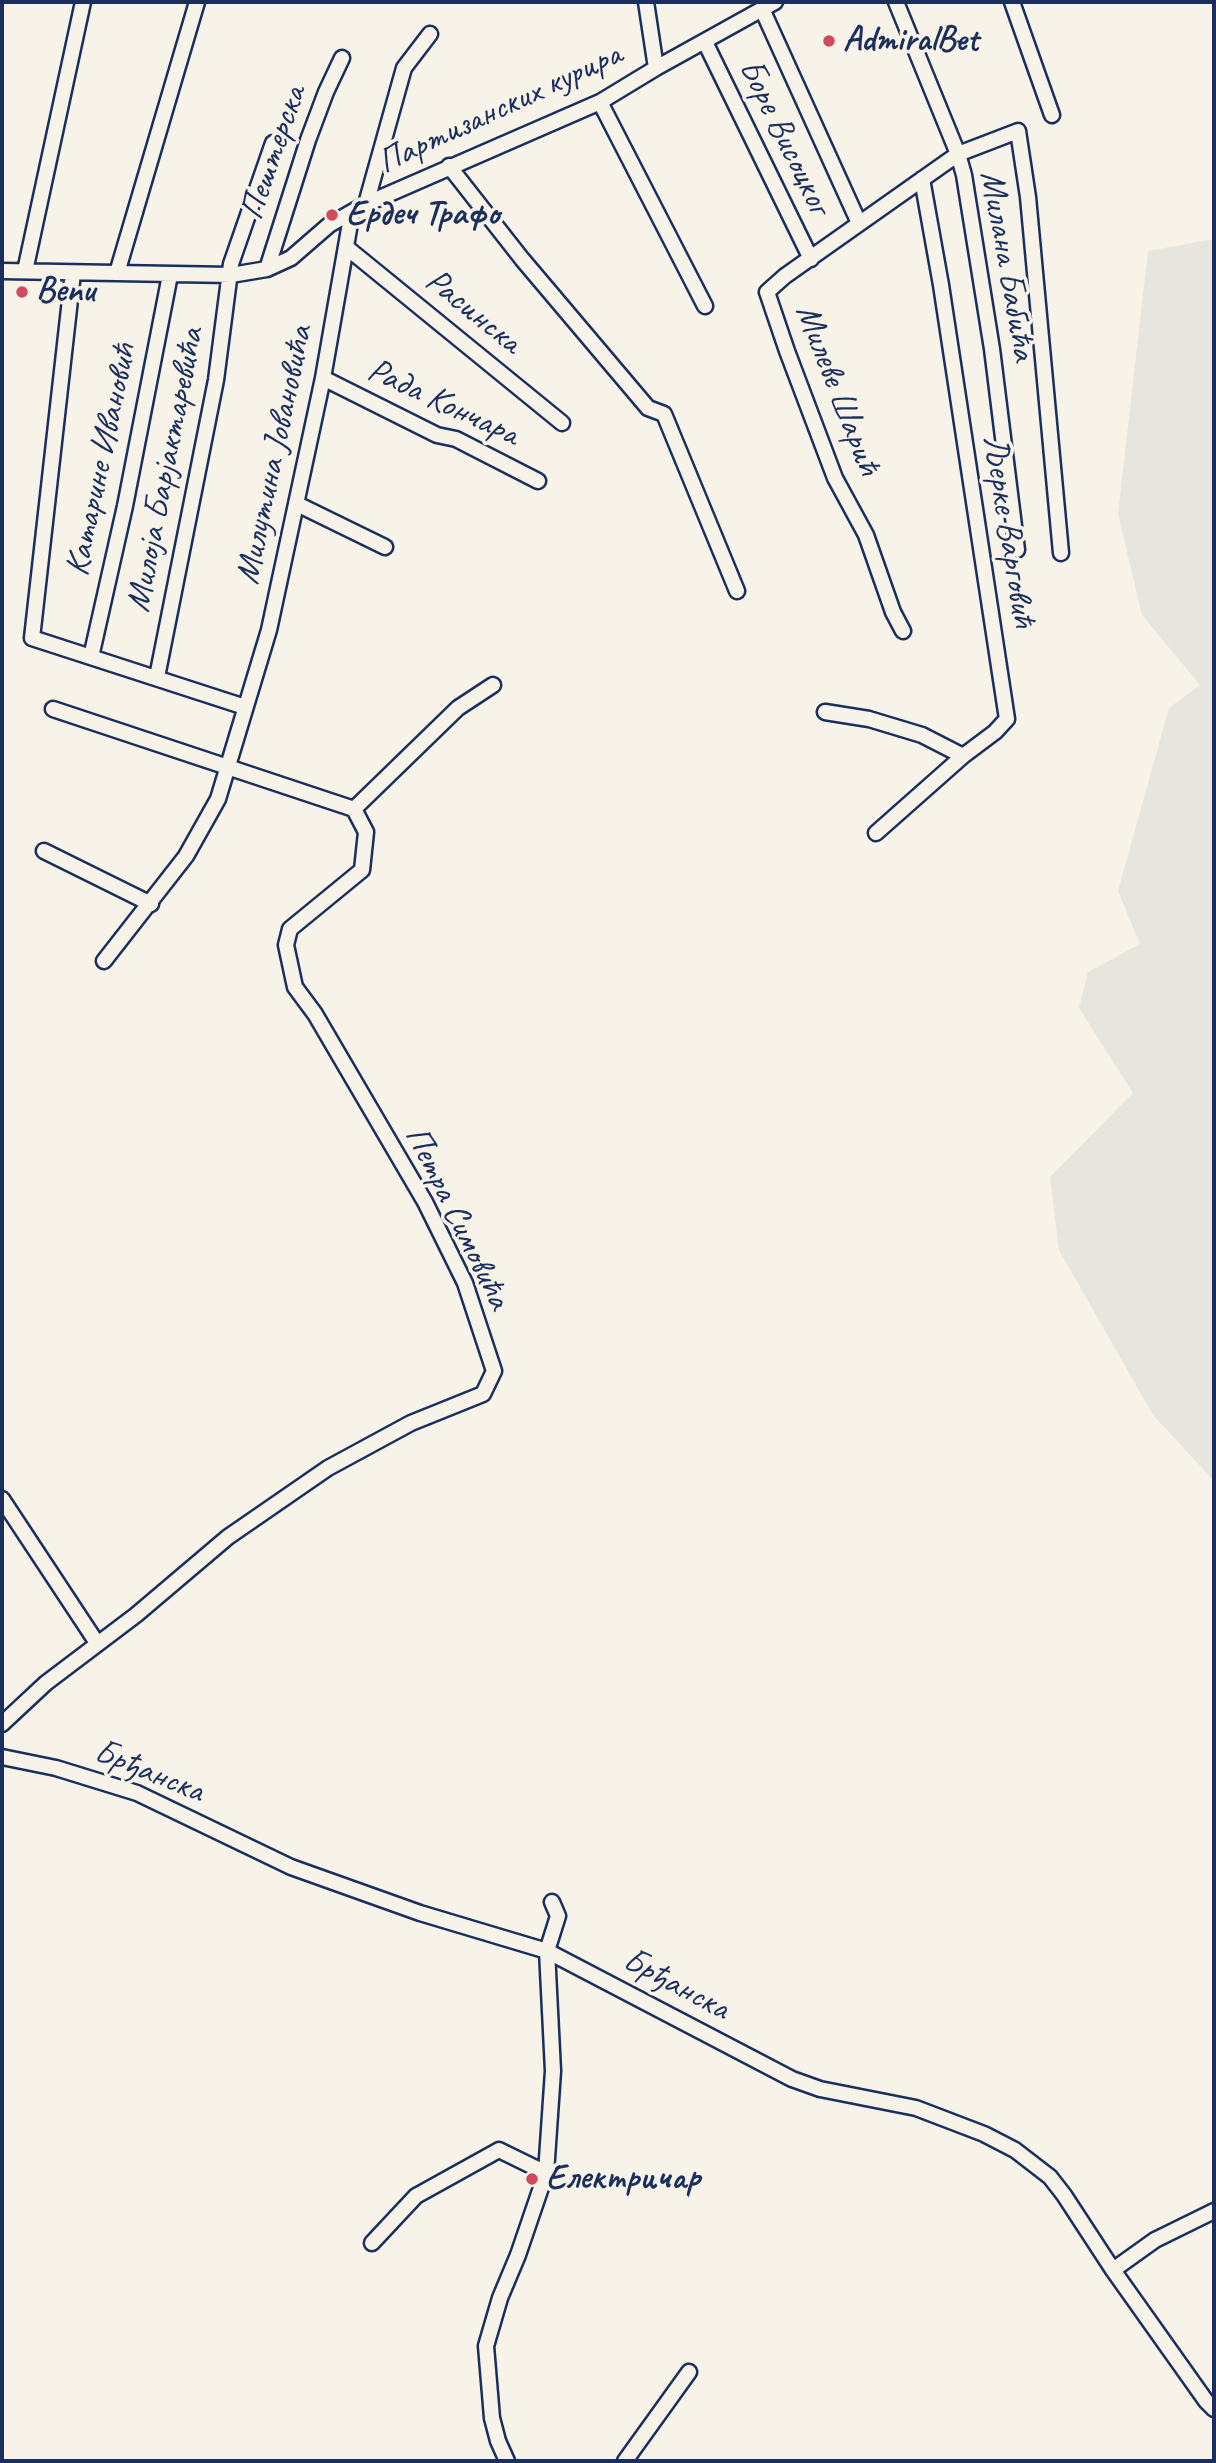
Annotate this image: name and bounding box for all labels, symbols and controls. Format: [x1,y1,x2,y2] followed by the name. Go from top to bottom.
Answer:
[843,20,978,62] place label: AdmiralBet
[821,33,837,49] marker: AdmiralBet
[371,34,629,184] street label: Партизанских курира
[728,53,840,221] street label: Боре Висоцког
[232,81,316,225] street label: Пештерска
[970,168,1044,364] street label: Милана Бабића
[346,194,500,236] place label: Ердеч Трафо
[324,207,340,223] marker: Ердеч Трафо
[416,260,530,364] street label: Расинска
[36,271,95,313] place label: Benu
[14,284,30,300] marker: Benu
[785,299,889,481] street label: Милеве Шарић
[227,322,323,588] street label: Милутина Јовановића
[118,324,214,616] street label: Милоја Барјактаревића
[57,340,147,580] street label: Катарине Ивановић
[361,350,525,456] street label: Рада Кончара
[972,432,1044,630] street label: Љерке Варговић
[395,1120,519,1316] street label: Петра Симовића
[88,1731,210,1813] street label: Брђанска
[616,1940,736,2030] street label: Брђанска
[546,2158,701,2200] place label: Електричар
[524,2171,540,2187] marker: Електричар

